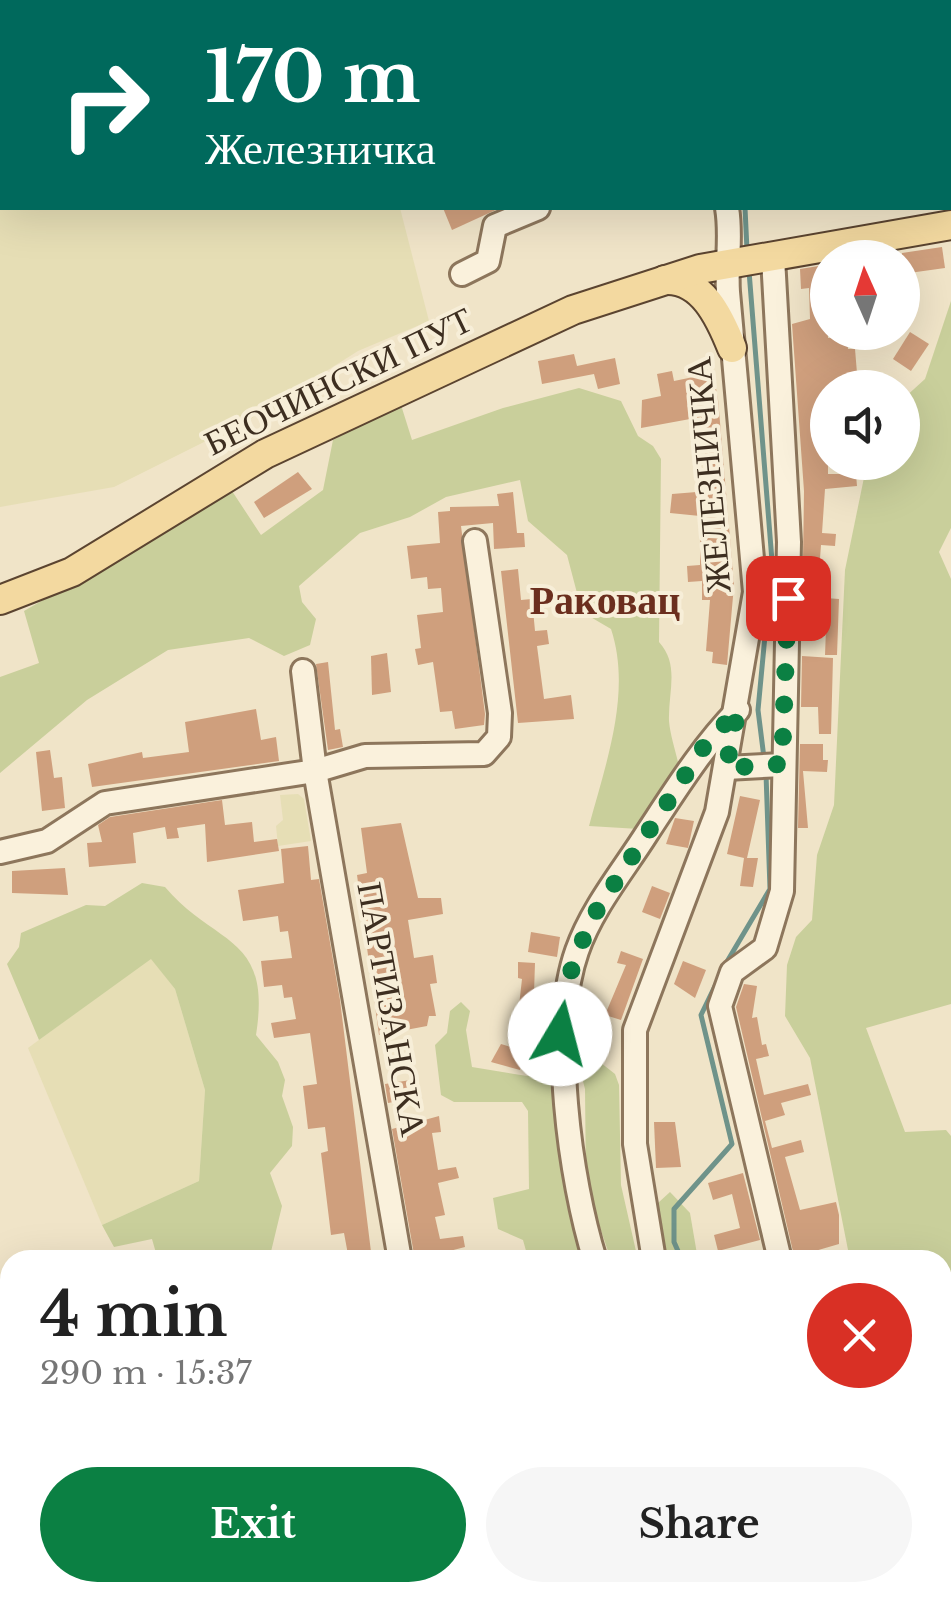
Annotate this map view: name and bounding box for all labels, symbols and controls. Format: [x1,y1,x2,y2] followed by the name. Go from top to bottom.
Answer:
[205,34,421,121] text: 170 m
[40,40,170,170] icon: right
[205,120,436,176] text: Железничка
[810,240,920,350] north arrow
[810,240,920,480] map controls
[197,298,479,464] street label: БЕОЧИНСКИ ПУТ
[676,354,740,595] street label: ЖЕЛЕЗНИЧКА
[810,370,920,480] button: sound
[746,556,831,641] pin
[761,571,816,626] icon: arrive
[530,575,680,625] district label: Раковац
[348,879,436,1140] street label: ПАРТИЗАНСКА
[508,982,612,1086] position arrow
[40,1278,227,1352] text: 4 min
[807,1283,912,1388] button: close
[40,1353,252,1393] text: 290 m · 15:37
[40,1467,466,1582] button: Exit
[486,1467,912,1582] button: Share

